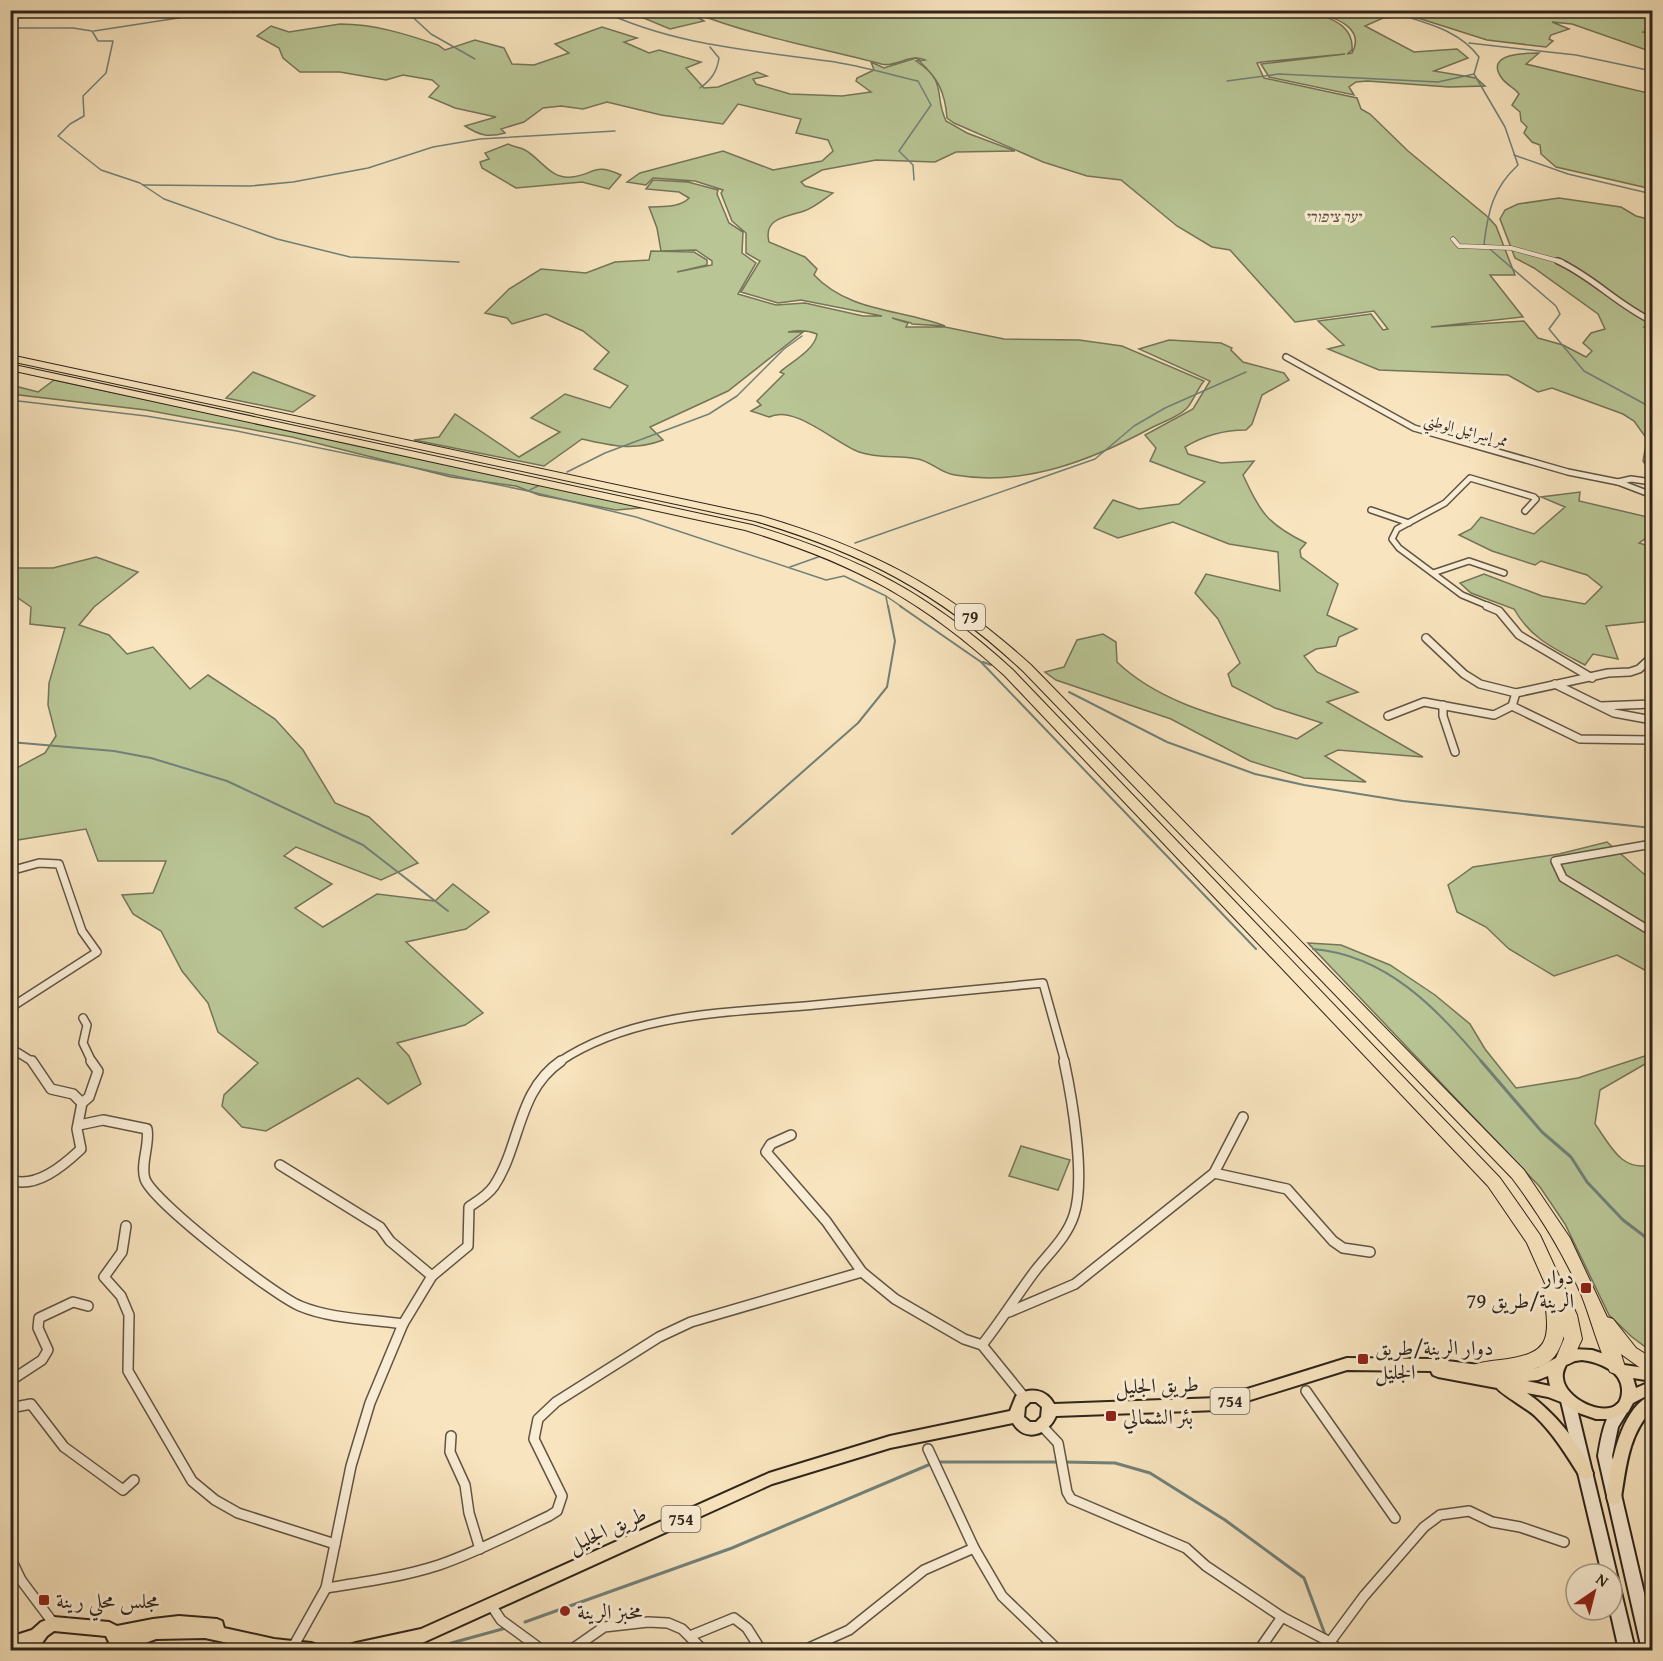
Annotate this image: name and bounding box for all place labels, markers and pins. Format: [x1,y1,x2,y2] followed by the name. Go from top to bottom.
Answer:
[1466,1261,1574,1316] place label: دوار الرينة/طريق 79
[1579,1281,1593,1295] marker: دوار الرينة/طريق 79
[1375,1332,1493,1387] place label: دوار الرينة/طريق الجليل
[1356,1352,1370,1366] marker: دوار الرينة/طريق الجليل
[1123,1401,1193,1434] place label: بئر الشمالي
[1104,1409,1118,1423] marker: بئر الشمالي
[56,1585,159,1621] place label: مجلس محلي رينة
[37,1593,51,1607] marker: مجلس محلي رينة
[577,1596,643,1627] place label: مخبز الرينة
[558,1604,572,1618] marker: مخبز الرينة

